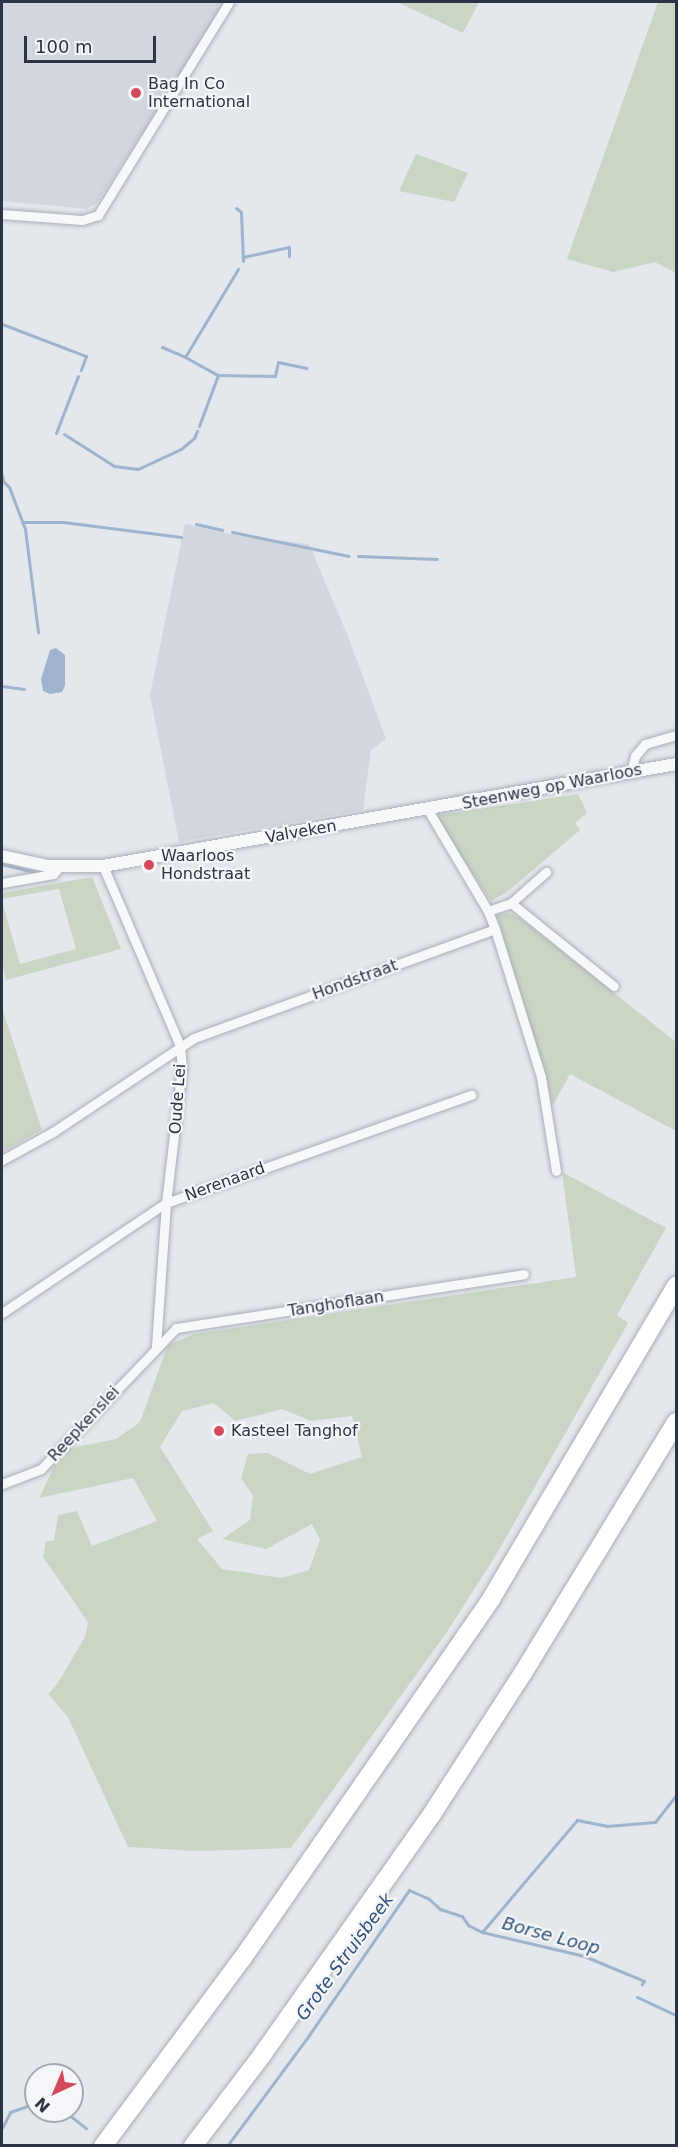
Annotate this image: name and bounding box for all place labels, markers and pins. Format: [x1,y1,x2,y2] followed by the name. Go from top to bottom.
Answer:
[148,74,250,112] place label: Bag In Co International
[129,86,143,100] marker: Bag In Co International
[161,846,250,884] place label: Waarloos Hondstraat
[142,858,156,872] marker: Waarloos Hondstraat
[231,1421,358,1441] place label: Kasteel Tanghof
[212,1424,226,1438] marker: Kasteel Tanghof

